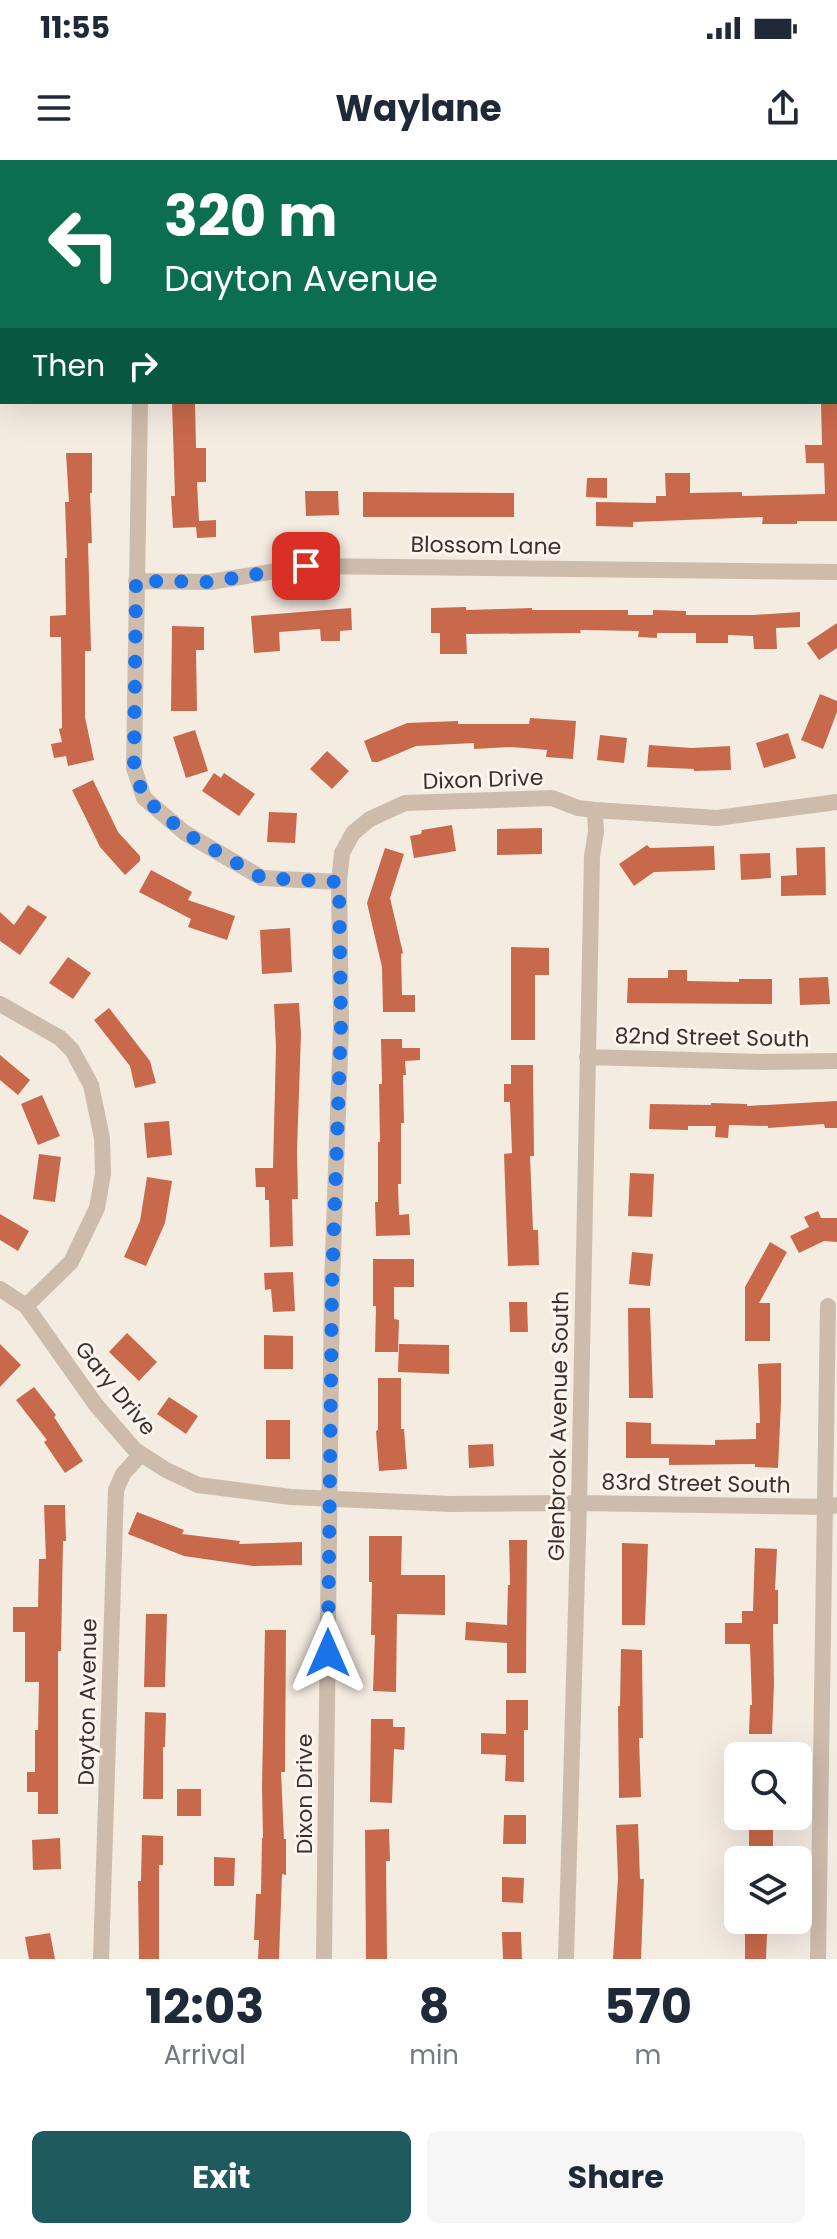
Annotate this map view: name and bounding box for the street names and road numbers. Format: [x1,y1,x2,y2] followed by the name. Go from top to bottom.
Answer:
[410,529,562,562] street label: Blossom Lane
[422,762,544,797] street label: Dixon Drive
[614,1020,810,1055] street label: 82nd Street South
[541,1291,576,1561] street label: Glenbrook Avenue South
[68,1334,163,1442] street label: Gary Drive
[601,1466,791,1501] street label: 83rd Street South
[71,1618,104,1786] street label: Dayton Avenue
[289,1734,320,1854] street label: Dixon Drive

